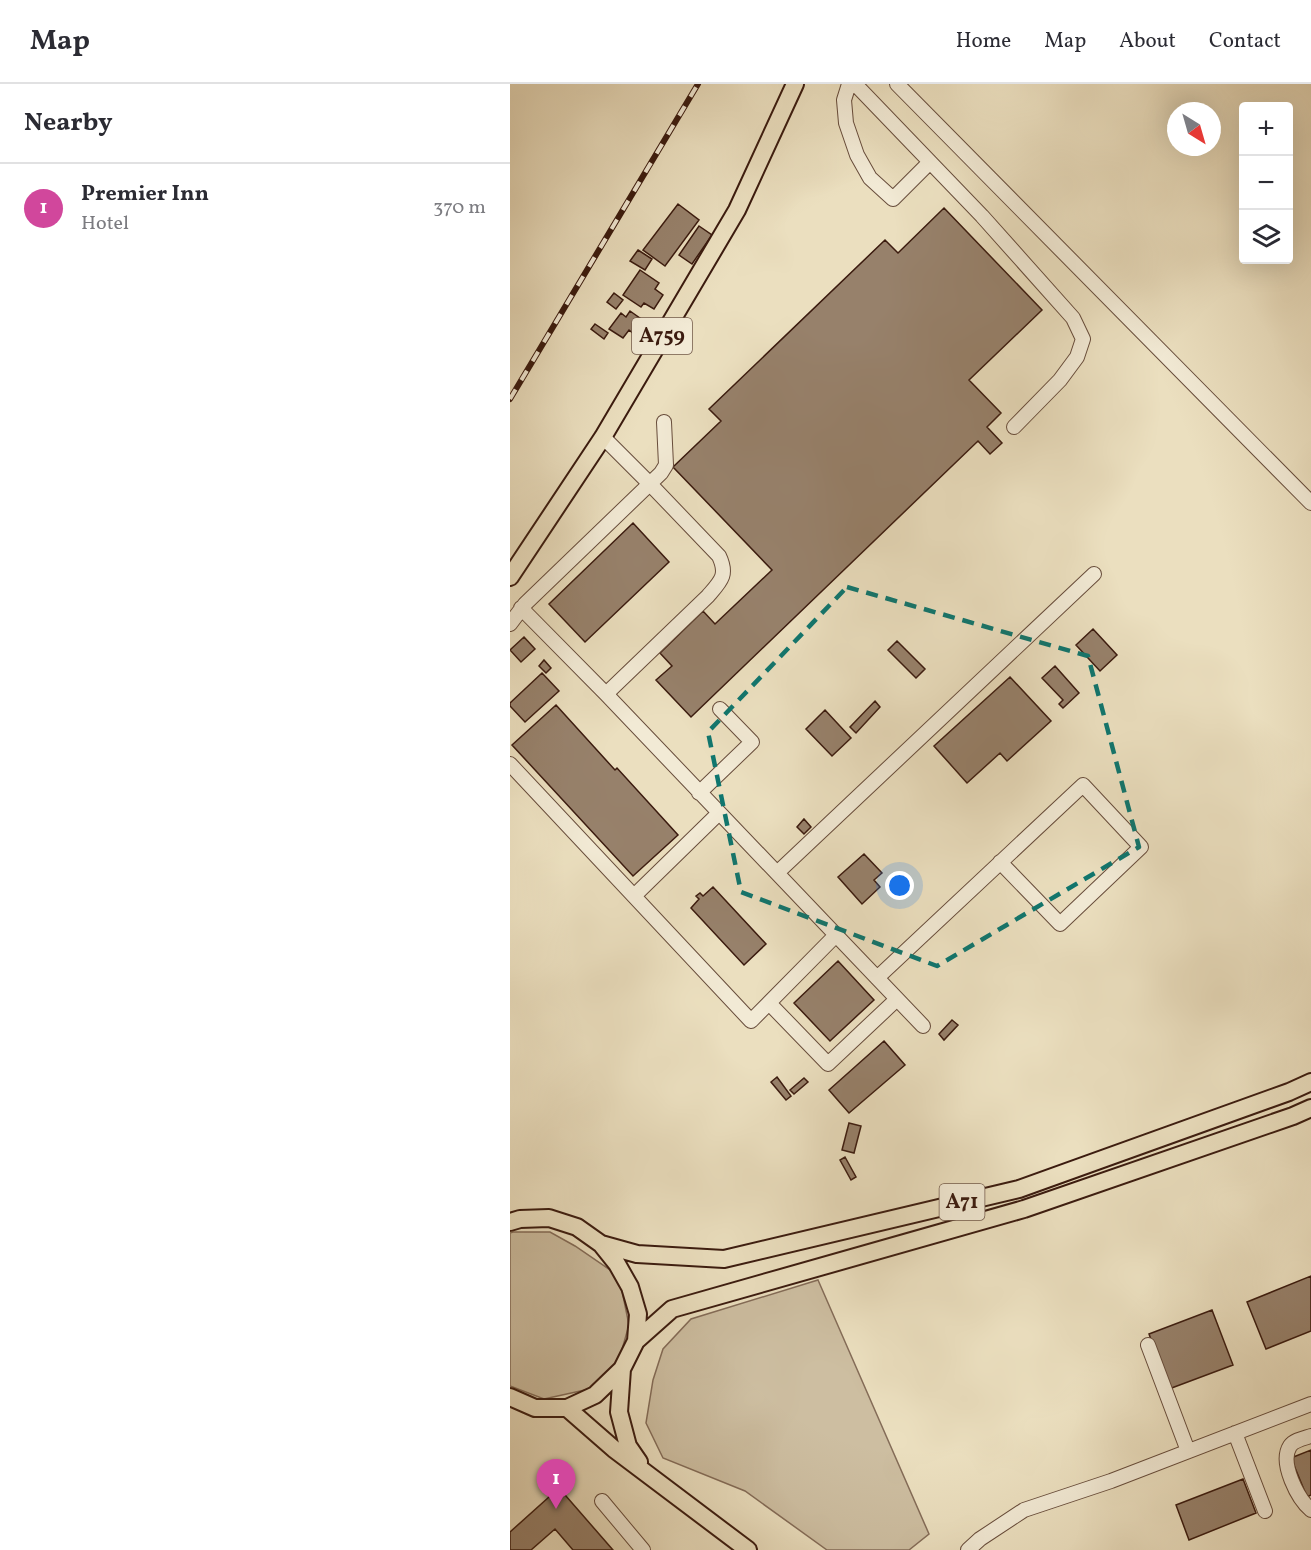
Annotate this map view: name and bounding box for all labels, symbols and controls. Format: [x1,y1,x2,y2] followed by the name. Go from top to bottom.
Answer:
[30,22,90,61] text: Map
[956,27,1011,56] text: Home
[1044,27,1086,56] text: Map
[1119,27,1176,56] text: About
[1209,27,1281,56] text: Contact
[1167,102,1221,156] north arrow
[1239,102,1293,264] map controls
[1239,102,1293,156] button: +
[24,105,113,141] text: Nearby
[1239,156,1293,210] button: −
[81,179,209,210] text: Premier Inn
[39,194,48,222] text: 1
[433,194,486,222] text: 370 m
[81,210,129,238] text: Hotel
[1239,210,1293,264] button: layers
[632,318,692,354] road number: A759
[885,871,914,900] your location
[940,1184,984,1220] road number: A71
[536,1460,576,1509] pin: 1

